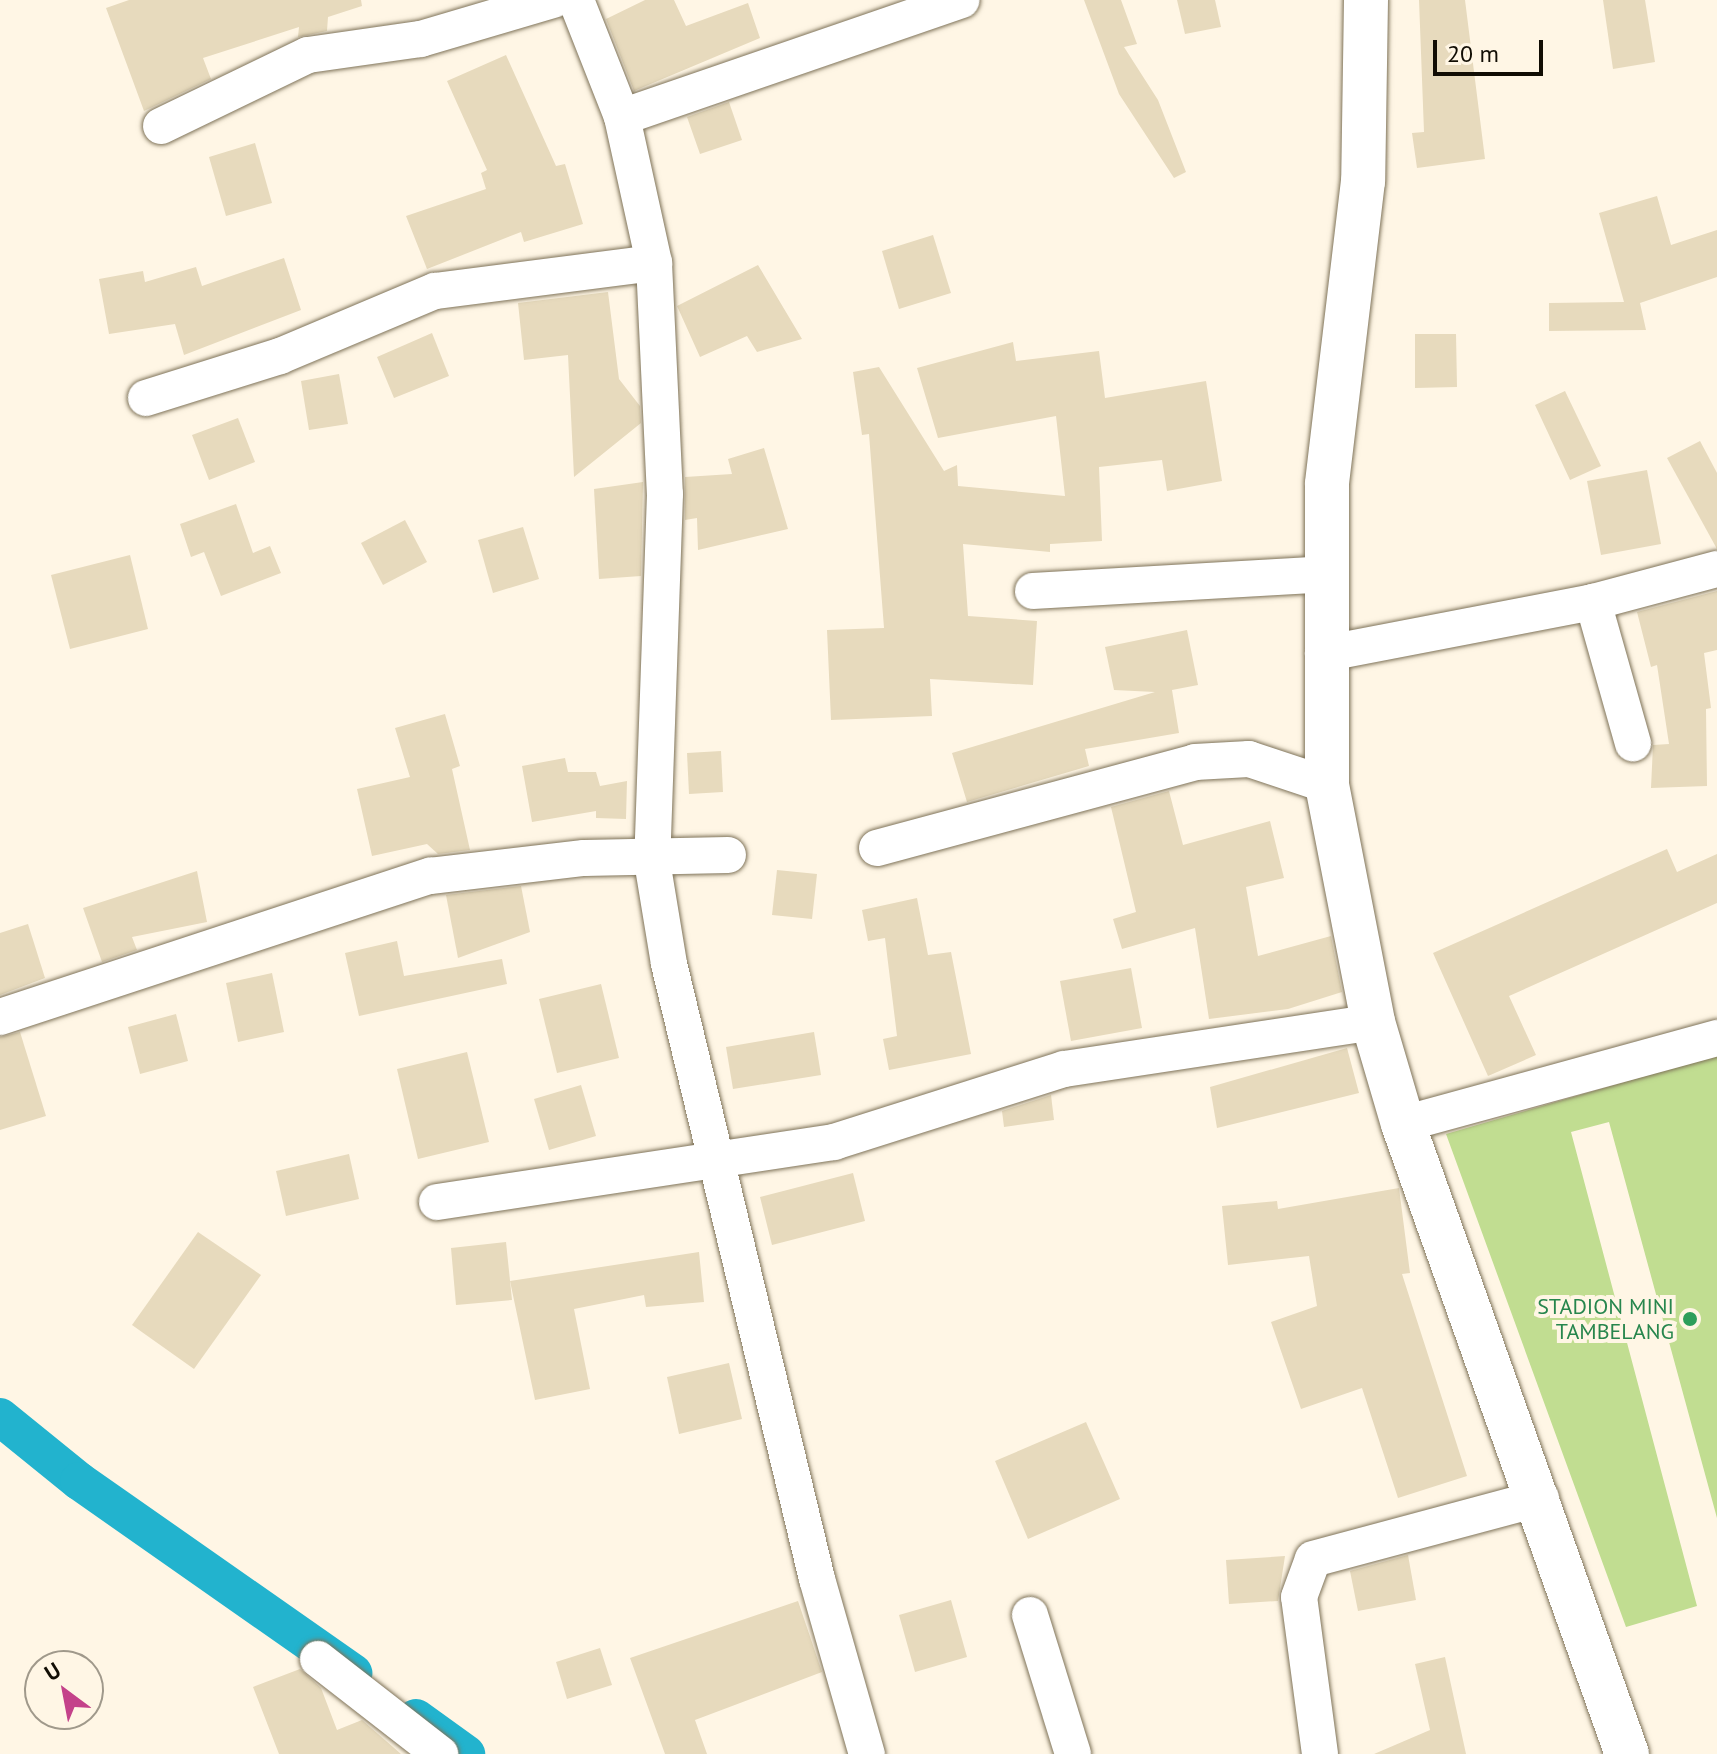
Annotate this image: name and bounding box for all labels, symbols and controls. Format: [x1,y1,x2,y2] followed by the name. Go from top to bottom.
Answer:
[1437,24,1547,74] scale bar
[1447,38,1499,69] text: 20 m
[1537,1293,1674,1344] place label: STADION MINI TAMBELANG
[1681,1310,1699,1328] marker: STADION MINI TAMBELANG
[24,1650,104,1730] north arrow
[39,1656,66,1687] text: U

